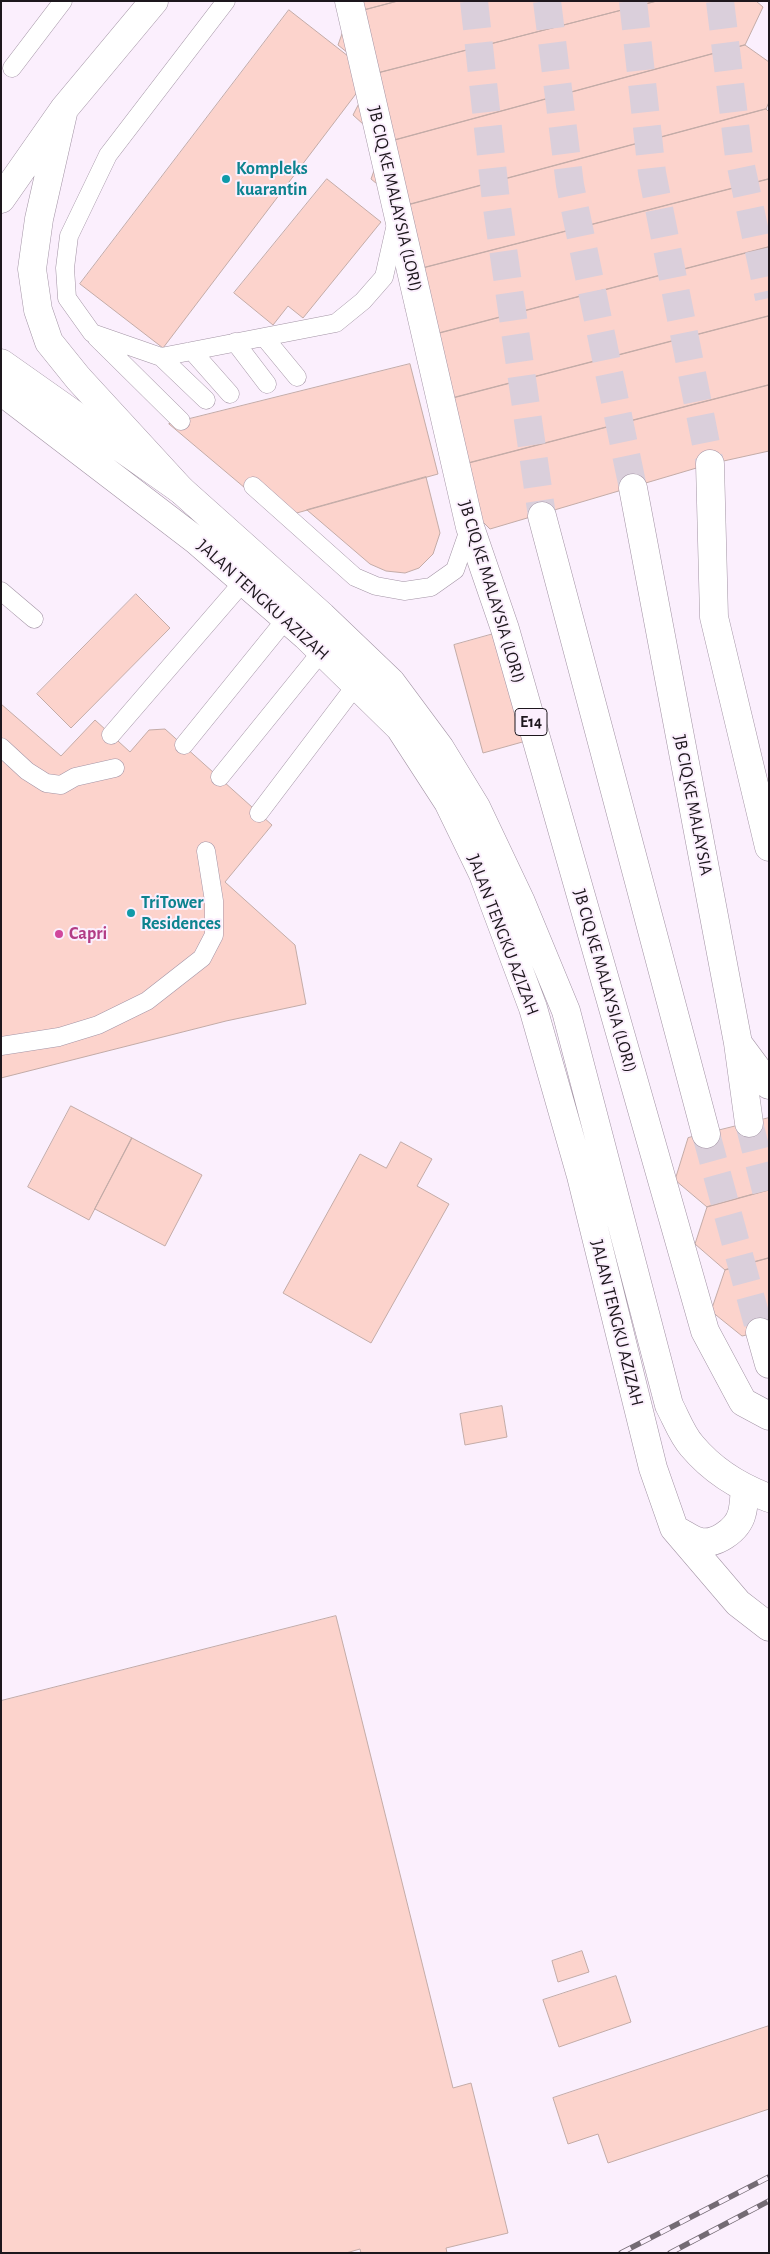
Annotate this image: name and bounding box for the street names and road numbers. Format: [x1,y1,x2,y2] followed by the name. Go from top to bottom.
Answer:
[363,104,427,294] street label: JB CIQ KE MALAYSIA (LORI)
[454,498,530,686] street label: JB CIQ KE MALAYSIA (LORI)
[192,535,334,665] street label: JALAN TENGKU AZIZAH
[515,709,547,736] road number: E14
[669,733,717,877] street label: JB CIQ KE MALAYSIA
[462,852,544,1018] street label: JALAN TENGKU AZIZAH
[568,887,642,1075] street label: JB CIQ KE MALAYSIA (LORI)
[586,1238,648,1408] street label: JALAN TENGKU AZIZAH

